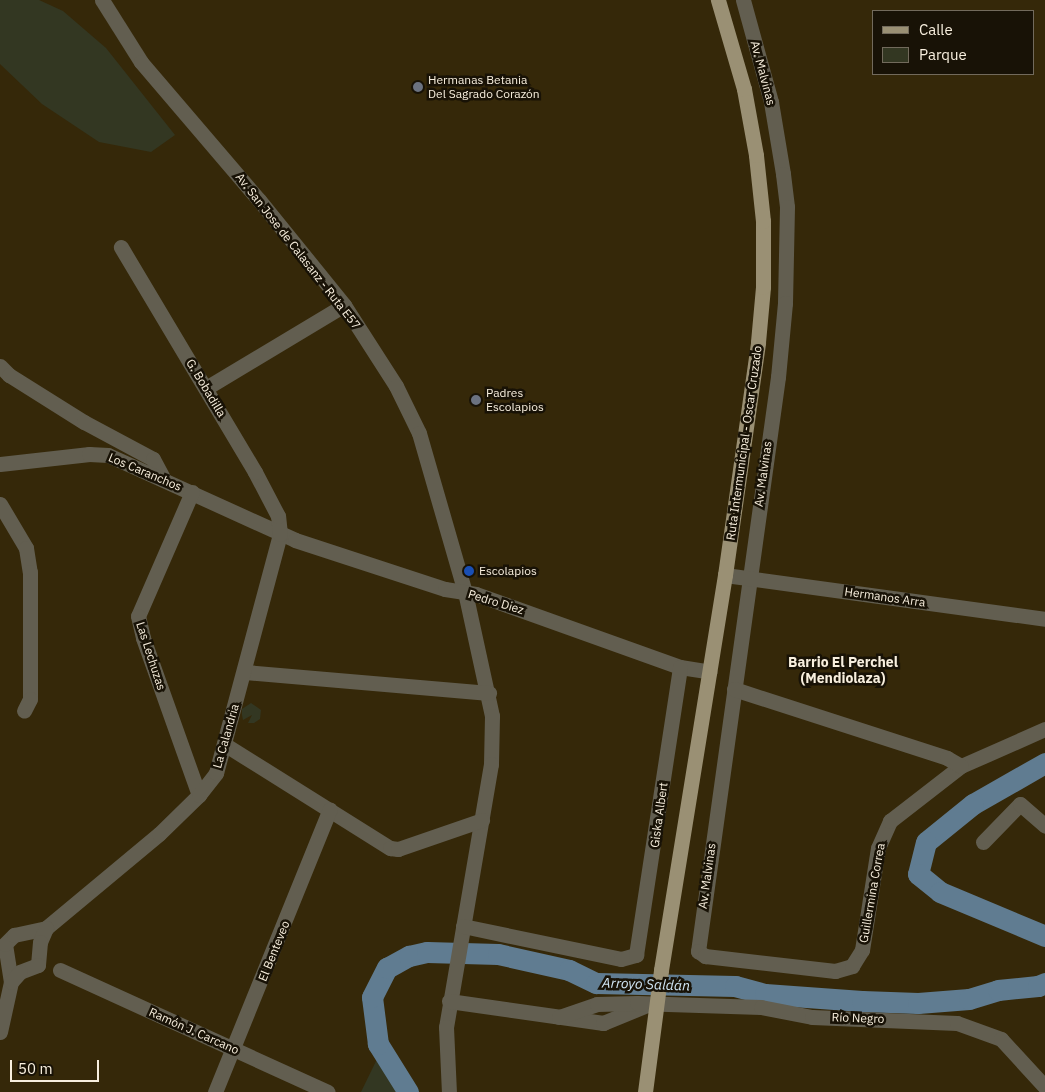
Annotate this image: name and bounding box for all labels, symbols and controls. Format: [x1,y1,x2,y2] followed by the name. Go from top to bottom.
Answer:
[872,10,1035,75] legend
[919,20,953,39] text: Calle
[747,39,779,107] street label: Av. Malvinas
[919,45,967,64] text: Parque
[428,73,540,101] place label: Hermanas Betania Del Sagrado Corazón
[412,81,424,93] marker: Hermanas Betania Del Sagrado Corazón
[232,170,364,332] street label: Av. San Jose de Calasanz - Ruta E57
[723,345,765,541] street label: Ruta Intermunicipal - Oscar Cruzado
[183,356,229,420] street label: G. Bobadilla
[486,386,544,414] place label: Padres Escolapios
[470,394,482,406] marker: Padres Escolapios
[751,440,775,508] street label: Av. Malvinas
[106,450,184,494] street label: Los Caranchos
[479,564,537,578] place label: Escolapios
[463,565,475,577] marker: Escolapios
[844,584,926,610] street label: Hermanos Arra
[466,587,526,617] street label: Pedro Diez
[133,620,169,692] street label: Las Lechuzas
[788,654,898,686] district label: Barrio El Perchel (Mendiolaza)
[210,702,242,770] street label: La Calandria
[647,781,671,849] street label: Giska Albert
[695,842,719,910] street label: Av. Malvinas
[856,842,888,944] street label: Guillermina Correa
[255,919,293,983] street label: El Benteveo
[602,974,690,994] water label: Arroyo Saldán
[147,1005,241,1057] street label: Ramón J. Carcano
[831,1010,885,1026] street label: Río Negro
[12,1050,101,1082] scale bar
[18,1059,53,1078] text: 50 m

